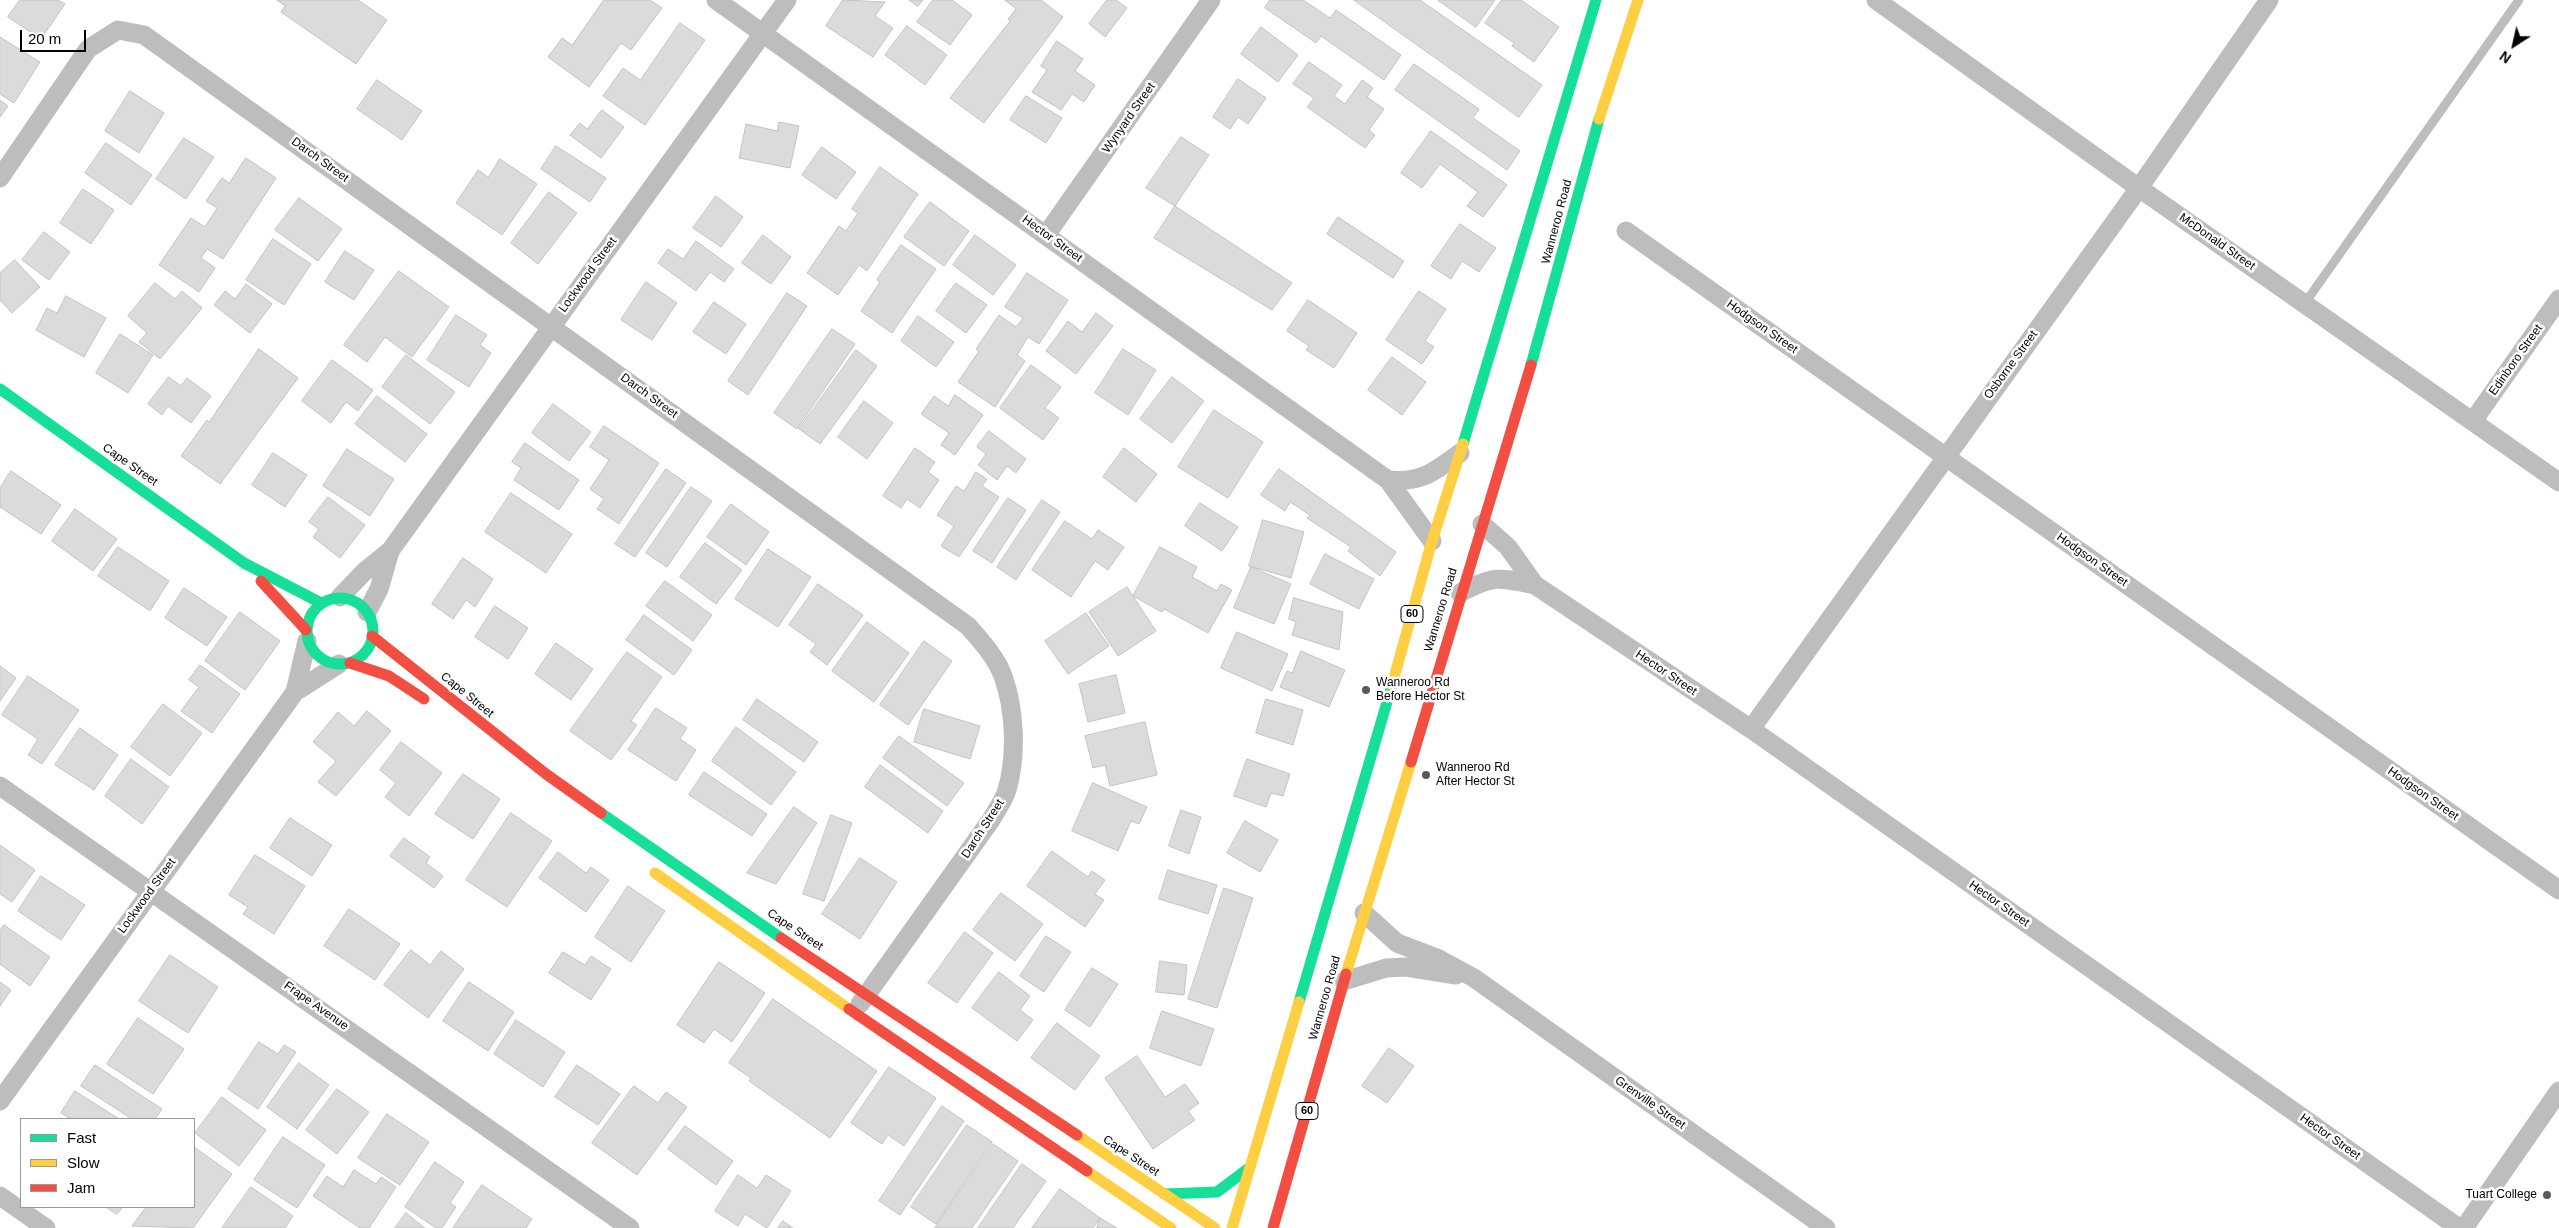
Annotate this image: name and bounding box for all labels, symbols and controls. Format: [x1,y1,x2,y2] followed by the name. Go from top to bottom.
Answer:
[22,20,89,52] scale bar
[2489,20,2539,70] north arrow
[28,30,61,47] text: 20 m
[2497,48,2514,67] text: N
[1099,80,1159,156] street label: Wynyard Street
[289,134,351,186] street label: Darch Street
[1539,178,1575,266] street label: Wanneroo Road
[2176,210,2258,274] street label: McDonald Street
[1019,212,1085,266] street label: Hector Street
[556,235,620,315] street label: Lockwood Street
[1724,297,1800,357] street label: Hodgson Street
[2486,322,2546,398] street label: Edinboro Street
[1981,328,2041,402] street label: Osborne Street
[618,370,680,422] street label: Darch Street
[100,441,160,489] street label: Cape Street
[2054,530,2130,590] street label: Hodgson Street
[1421,566,1461,654] street label: Wanneroo Road
[1401,606,1423,622] road number: 60
[1633,647,1699,699] street label: Hector Street
[438,669,496,721] street label: Cape Street
[1376,676,1465,704] place label: Wanneroo Rd Before Hector St
[1360,684,1372,696] marker: Wanneroo Rd Before Hector St
[1436,761,1515,789] place label: Wanneroo Rd After Hector St
[2385,764,2461,824] street label: Hodgson Street
[1420,769,1432,781] marker: Wanneroo Rd After Hector St
[959,797,1007,861] street label: Darch Street
[115,856,179,936] street label: Lockwood Street
[1966,878,2032,930] street label: Hector Street
[764,906,826,954] street label: Cape Street
[1306,954,1344,1042] street label: Wanneroo Road
[281,979,351,1033] street label: Frape Avenue
[1612,1073,1688,1133] street label: Grenville Street
[1296,1102,1318,1120] road number: 60
[2297,1111,2363,1163] street label: Hector Street
[20,1118,195,1208] legend
[67,1129,96,1146] text: Fast
[1100,1133,1162,1179] street label: Cape Street
[67,1154,100,1171] text: Slow
[67,1179,95,1196] text: Jam
[2465,1188,2537,1202] place label: Tuart College
[2541,1189,2553,1201] marker: Tuart College

